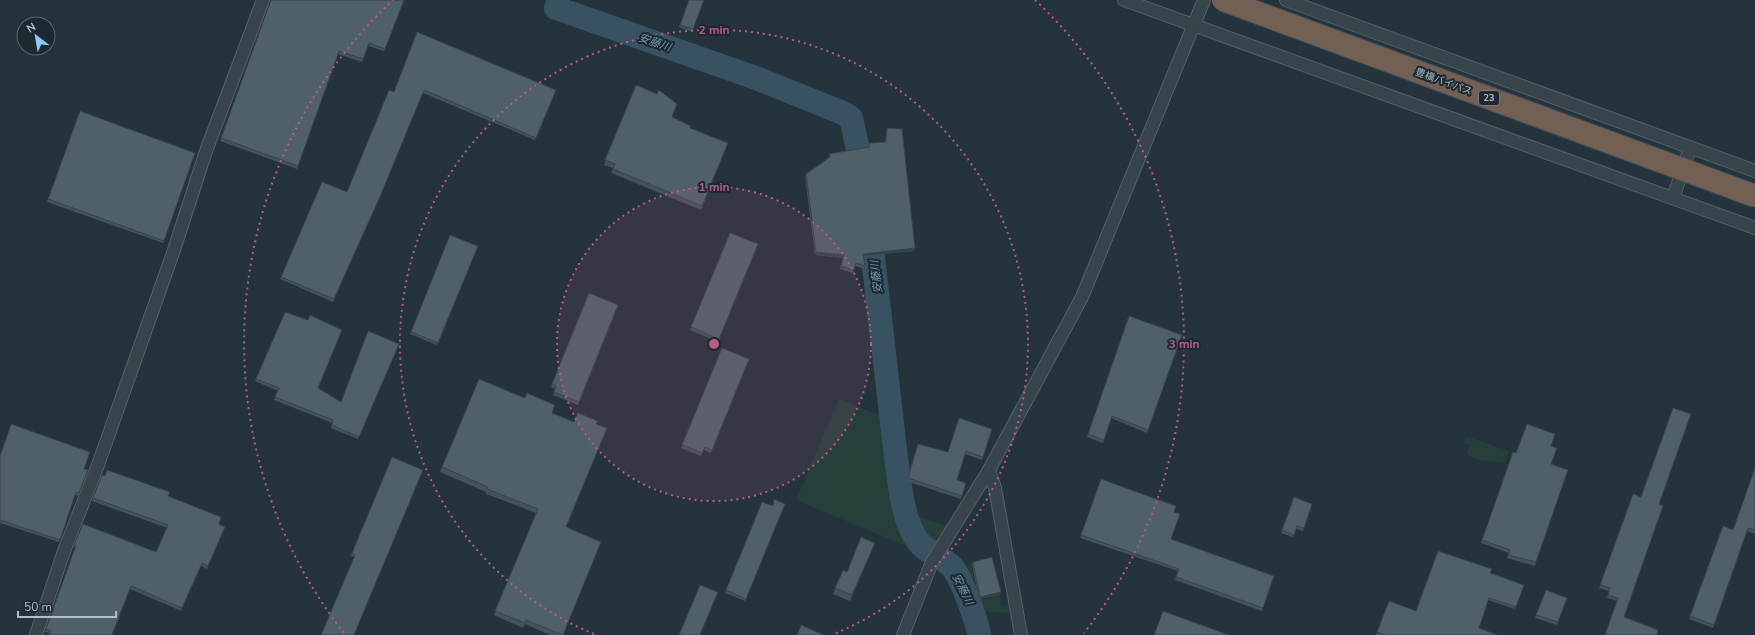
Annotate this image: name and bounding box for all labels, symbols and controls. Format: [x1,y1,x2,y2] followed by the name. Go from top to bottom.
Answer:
[16,16,56,56] north arrow
[24,19,38,36] text: N
[698,22,730,38] text: 2 min
[637,30,674,55] water label: 安藤川
[1413,65,1474,99] street label: 豊橋バイパス
[1479,91,1499,105] road number: 23
[698,179,730,195] text: 1 min
[867,259,886,294] water label: 安藤川
[1168,336,1200,352] text: 3 min
[707,337,721,351] centre of rings
[949,571,977,608] water label: 安藤川
[18,593,116,619] scale bar
[24,599,52,615] text: 50 m

